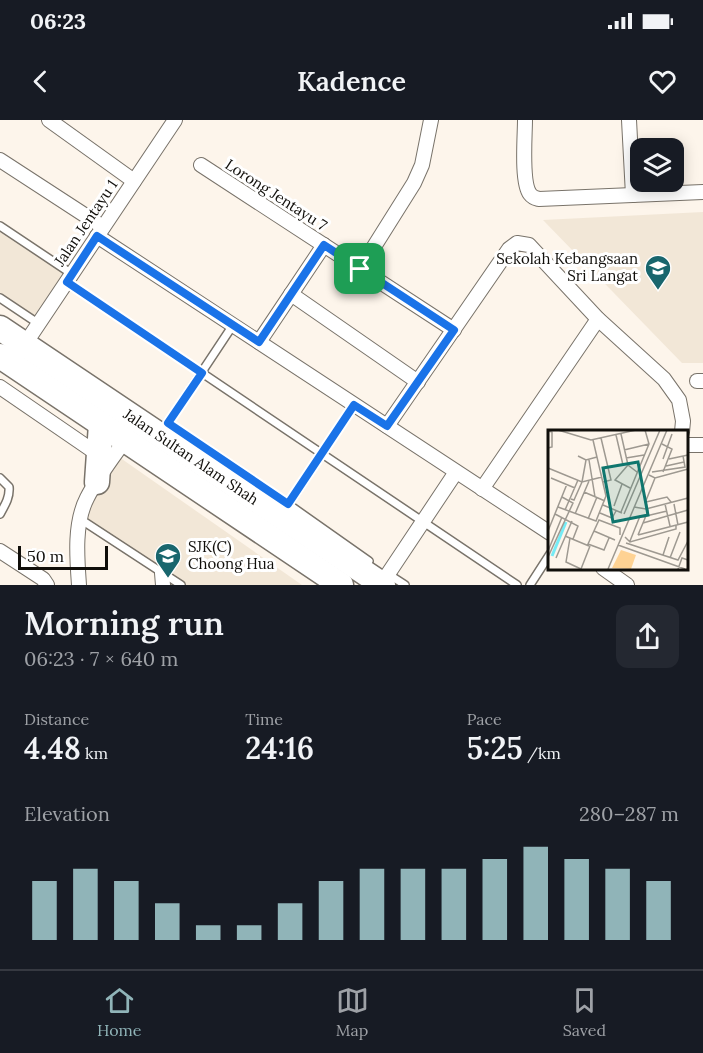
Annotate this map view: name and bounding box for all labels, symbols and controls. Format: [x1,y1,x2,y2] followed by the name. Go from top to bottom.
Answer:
[30,7,86,35] text: 06:23
[297,64,406,98] text: Kadence
[24,65,57,98] icon: back
[646,65,679,98] icon: heart
[630,138,684,192] map controls
[630,138,684,192] button: layers
[222,155,331,235] street label: Lorong Jentayu 7
[49,176,121,270] street label: Jalan Jentayu 1
[334,243,385,294] pin
[496,249,638,285] place label: Sekolah Kebangsaan Sri Langat
[343,252,376,285] icon: arrive
[643,253,673,291] school or university icon: Sekolah Kebangsaan Sri Langat
[119,404,262,509] street label: Jalan Sultan Alam Shah
[548,430,688,570] inset map
[188,537,275,573] place label: SJK(C) Choong Hua
[153,541,183,579] school or university icon: SJK(C) Choong Hua
[18,543,108,570] scale bar
[27,546,64,566] text: 50 m
[24,602,224,644] text: Morning run
[616,605,679,668] button: share
[24,646,178,671] text: 06:23 · 7 × 640 m
[24,709,89,729] text: Distance
[245,709,283,729] text: Time
[467,709,502,729] text: Pace
[24,729,81,767] text: 4.48
[245,729,314,767] text: 24:16
[467,729,523,767] text: 5:25
[81,743,108,763] text: km
[523,743,561,763] text: /km
[24,801,110,826] text: Elevation
[579,801,679,826] text: 280–287 m
[97,984,142,1040] tab: Home
[336,984,369,1040] tab: Map
[563,984,606,1040] tab: Saved

